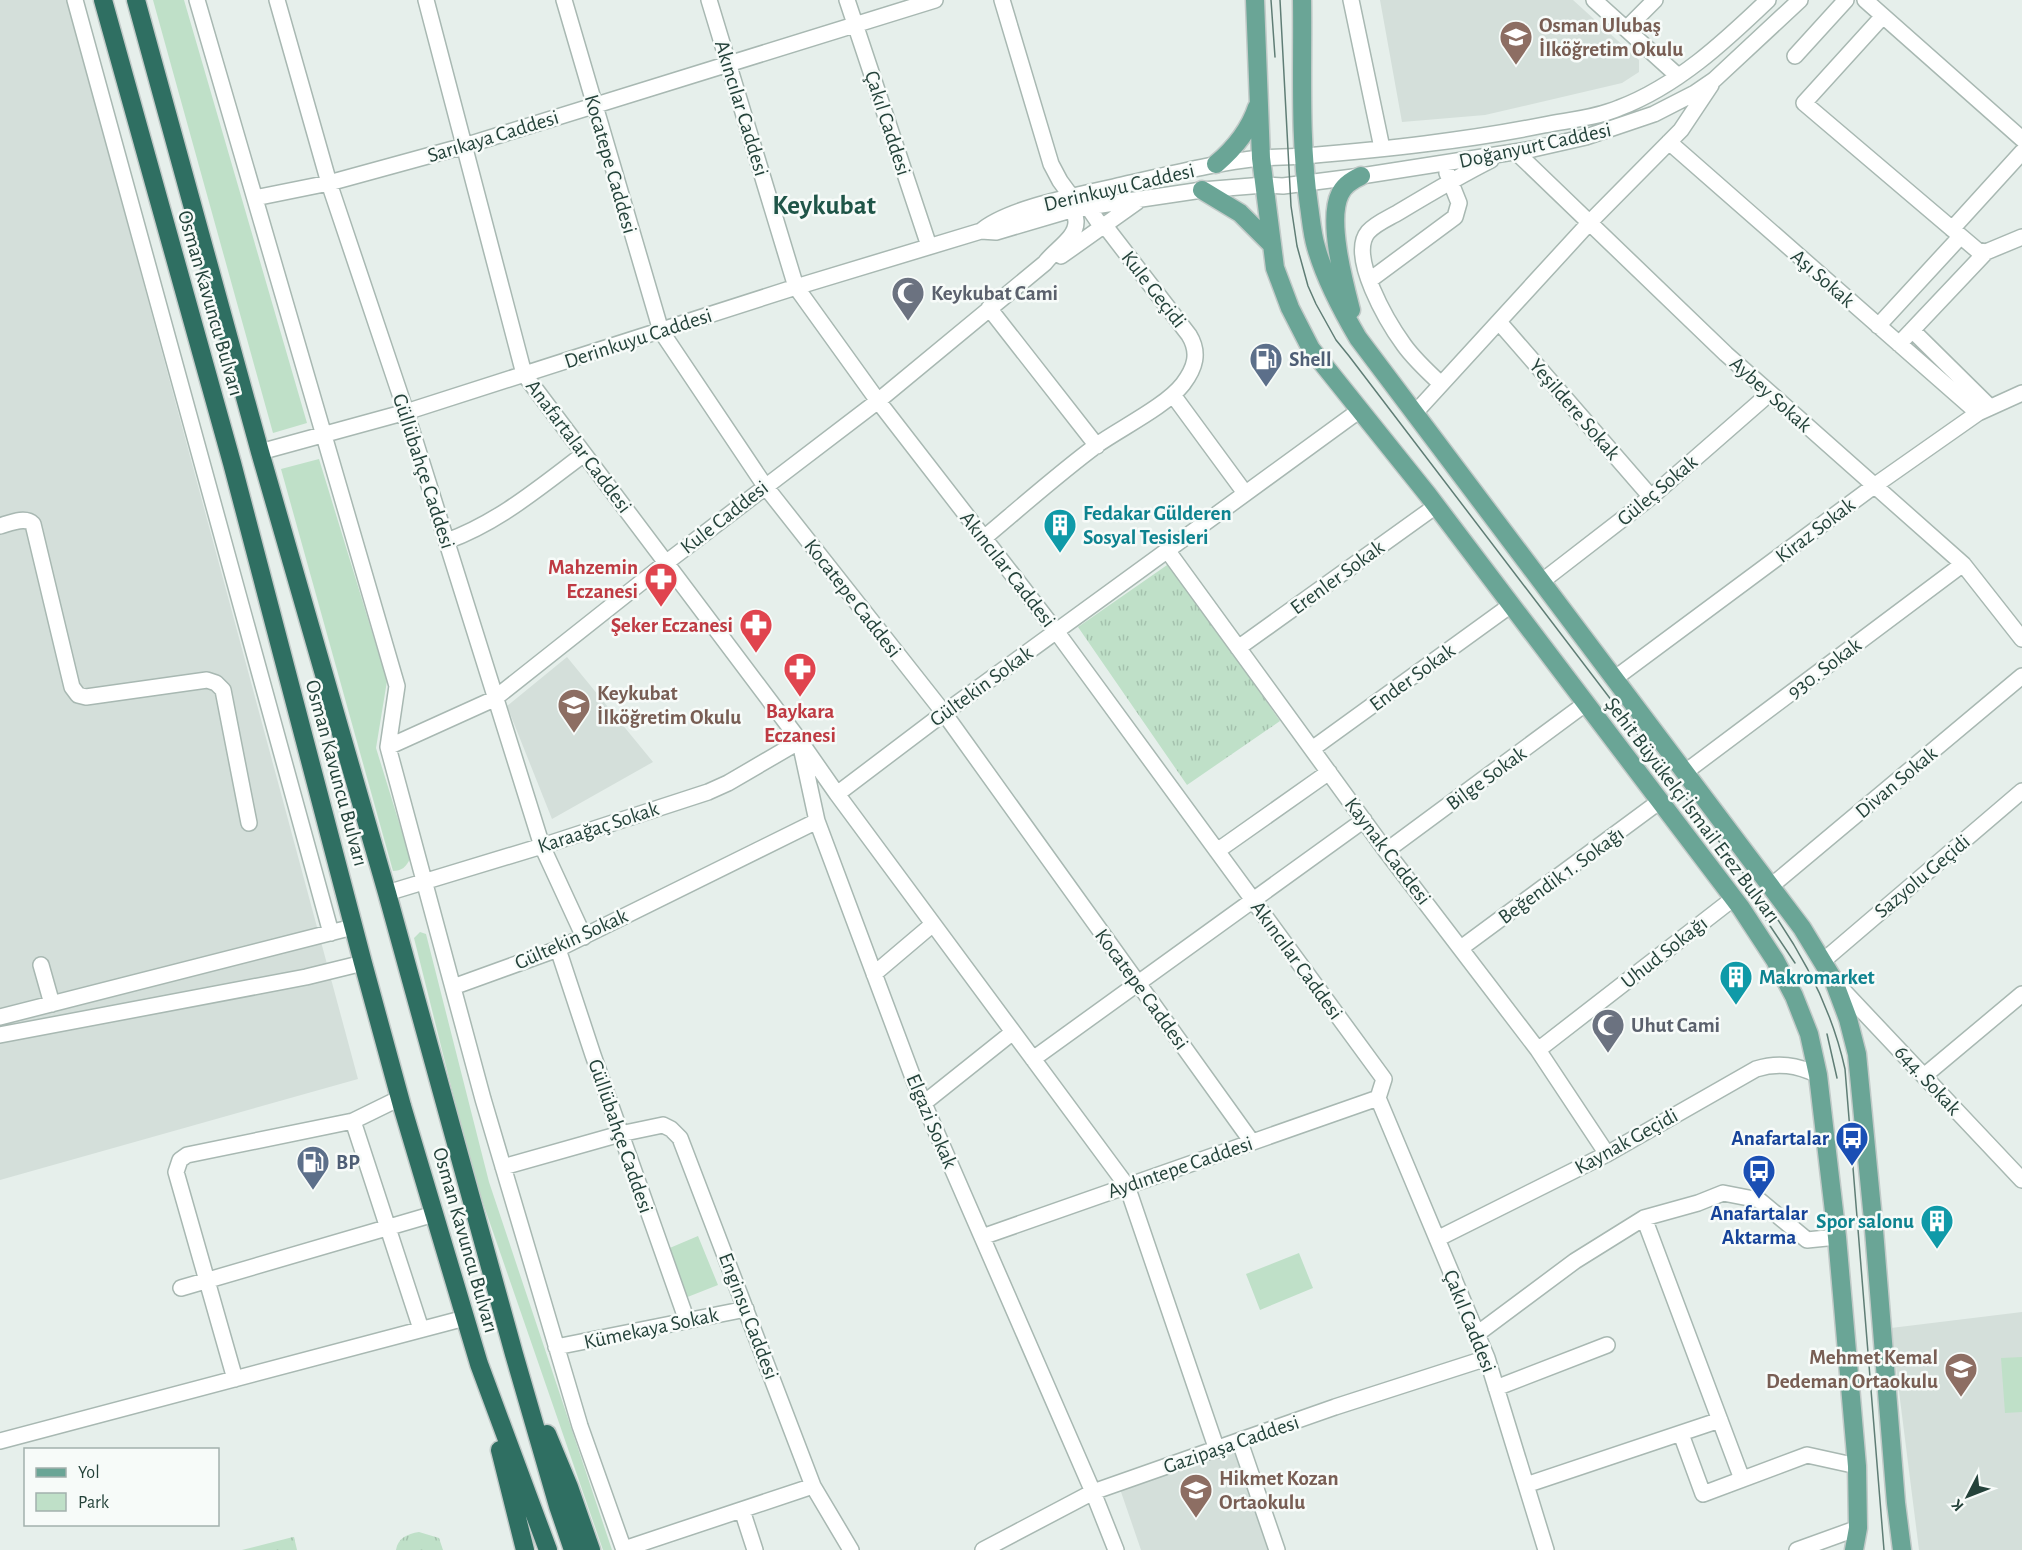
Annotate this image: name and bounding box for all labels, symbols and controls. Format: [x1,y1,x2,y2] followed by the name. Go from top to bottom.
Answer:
[1539,15,1683,60] place label: Osman Ulubaş İlköğretim Okulu
[1498,19,1534,66] school or university icon: Osman Ulubaş İlköğretim Okulu
[711,38,772,178] street label: Akıncılar Caddesi
[861,68,914,178] street label: Çakıl Caddesi
[581,92,640,236] street label: Kocatepe Caddesi
[425,107,561,166] street label: Sarıkaya Caddesi
[1457,119,1613,172] street label: Doğanyurt Caddesi
[1042,160,1197,215] street label: Derinkuyu Caddesi
[772,192,876,220] district label: Keykubat
[174,208,247,398] street label: Osman Kavuncu Bulvarı
[1787,245,1859,312] street label: Aşı Sokak
[1117,247,1190,332] street label: Kule Geçidi
[890,275,926,322] mosque icon: Keykubat Cami
[931,283,1058,304] place label: Keykubat Cami
[562,305,715,372] street label: Derinkuyu Caddesi
[1248,341,1284,388] fuel station icon: Shell
[1289,349,1331,370] place label: Shell
[1726,352,1816,437] street label: Aybey Sokak
[1525,355,1624,464] street label: Yeşildere Sokak
[522,376,635,517] street label: Anafartalar Caddesi
[389,391,458,551] street label: Güllübahçe Caddesi
[1613,451,1702,530] street label: Güleç Sokak
[676,477,772,558] street label: Kule Caddesi
[1772,494,1859,567] street label: Kiraz Sokak
[1083,503,1232,548] place label: Fedakar Gülderen Sosyal Tesisleri
[956,507,1059,631] street label: Akıncılar Caddesi
[1042,507,1078,554] building icon: Fedakar Gülderen Sosyal Tesisleri
[800,535,905,661] street label: Kocatepe Caddesi
[1286,536,1389,618] street label: Erenler Sokak
[548,557,638,602] place label: Mahzemin Eczanesi
[643,561,679,608] pharmacy icon: Mahzemin Eczanesi
[738,607,774,654] pharmacy icon: Şeker Eczanesi
[611,615,733,636] place label: Şeker Eczanesi
[1784,634,1865,703] street label: 930. Sokak
[1366,639,1459,715] street label: Ender Sokak
[926,642,1037,731] street label: Gültekin Sokak
[782,651,818,698] pharmacy icon: Baykara Eczanesi
[302,678,371,869] street label: Osman Kavuncu Bulvarı
[597,683,741,728] place label: Keykubat İlköğretim Okulu
[556,687,592,734] school or university icon: Keykubat İlköğretim Okulu
[1601,693,1785,927] street label: Şehit Büyükelçi İsmail Erez Bulvarı
[764,701,836,746] place label: Baykara Eczanesi
[1442,742,1530,814] street label: Bilge Sokak
[1852,742,1941,822] street label: Divan Sokak
[1341,794,1435,909] street label: Kaynak Caddesi
[535,798,662,857] street label: Karaağaç Sokak
[1495,823,1628,928] street label: Beğendik 1. Sokağı
[1871,831,1974,922] street label: Sazyolu Geçidi
[1247,897,1346,1023] street label: Akıncılar Caddesi
[511,905,631,974] street label: Gültekin Sokak
[1617,912,1711,992] street label: Uhud Sokağı
[1091,925,1192,1054] street label: Kocatepe Caddesi
[1718,959,1754,1006] building icon: Makromarket
[1759,967,1875,988] place label: Makromarket
[1590,1007,1626,1054] mosque icon: Uhut Cami
[1631,1015,1720,1036] place label: Uhut Cami
[1890,1042,1965,1119] street label: 644. Sokak
[584,1056,657,1216] street label: Güllübahçe Caddesi
[902,1071,961,1172] street label: Elgazi Sokak
[1571,1105,1681,1178] street label: Kaynak Geçidi
[1834,1120,1870,1167] bus stop icon: Anafartalar
[1731,1128,1830,1149] place label: Anafartalar
[1105,1133,1255,1202] street label: Aydıntepe Caddesi
[295,1144,331,1191] fuel station icon: BP
[429,1145,502,1335] street label: Osman Kavuncu Bulvarı
[336,1152,360,1173] place label: BP
[1741,1153,1777,1200] bus stop icon: Anafartalar Aktarma
[1710,1203,1809,1248] place label: Anafartalar Aktarma
[1919,1203,1955,1250] building icon: Spor salonu
[1816,1211,1914,1232] place label: Spor salonu
[715,1250,782,1382] street label: Enginsu Caddesi
[1439,1267,1500,1376] street label: Çakıl Caddesi
[582,1304,721,1353] street label: Kümekaya Sokak
[1766,1347,1938,1392] place label: Mehmet Kemal Dedeman Ortaokulu
[1943,1351,1979,1398] school or university icon: Mehmet Kemal Dedeman Ortaokulu
[1161,1411,1302,1478] street label: Gazipaşa Caddesi
[24,1448,219,1526] legend
[78,1464,100,1482] text: Yol
[1938,1466,1998,1526] north arrow
[1219,1468,1339,1513] place label: Hikmet Kozan Ortaokulu
[1178,1472,1214,1519] school or university icon: Hikmet Kozan Ortaokulu
[78,1494,110,1512] text: Park
[1948,1496,1967,1514] text: K

